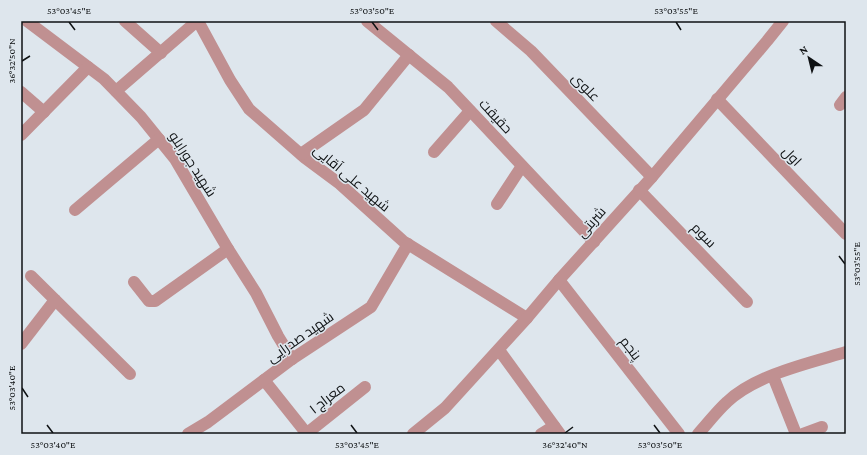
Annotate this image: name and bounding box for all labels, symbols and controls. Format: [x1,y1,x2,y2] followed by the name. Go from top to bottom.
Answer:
[47,5,92,16] text: 53°03'45"E
[350,5,395,16] text: 53°03'50"E
[654,5,698,16] text: 53°03'55"E
[6,38,17,84] text: 36°32'50"N
[789,38,829,78] north arrow
[797,42,810,57] text: N
[569,69,603,105] street label: علوی
[476,95,516,137] street label: حقیقت
[166,128,220,200] street label: شهید جورابلو
[310,141,394,215] street label: شهید علی آقایی
[778,143,805,170] street label: اول
[573,203,609,241] street label: شربتی
[687,219,720,252] street label: سوم
[851,242,862,286] text: 53°03'55"E
[264,308,336,366] street label: شهید صدرایی
[615,333,645,364] street label: پنجم
[6,365,17,410] text: 53°03'40"E
[306,379,349,418] street label: معراج ۱
[31,439,76,450] text: 53°03'40"E
[335,439,380,450] text: 53°03'45"E
[542,439,588,450] text: 36°32'40"N
[638,439,683,450] text: 53°03'50"E

